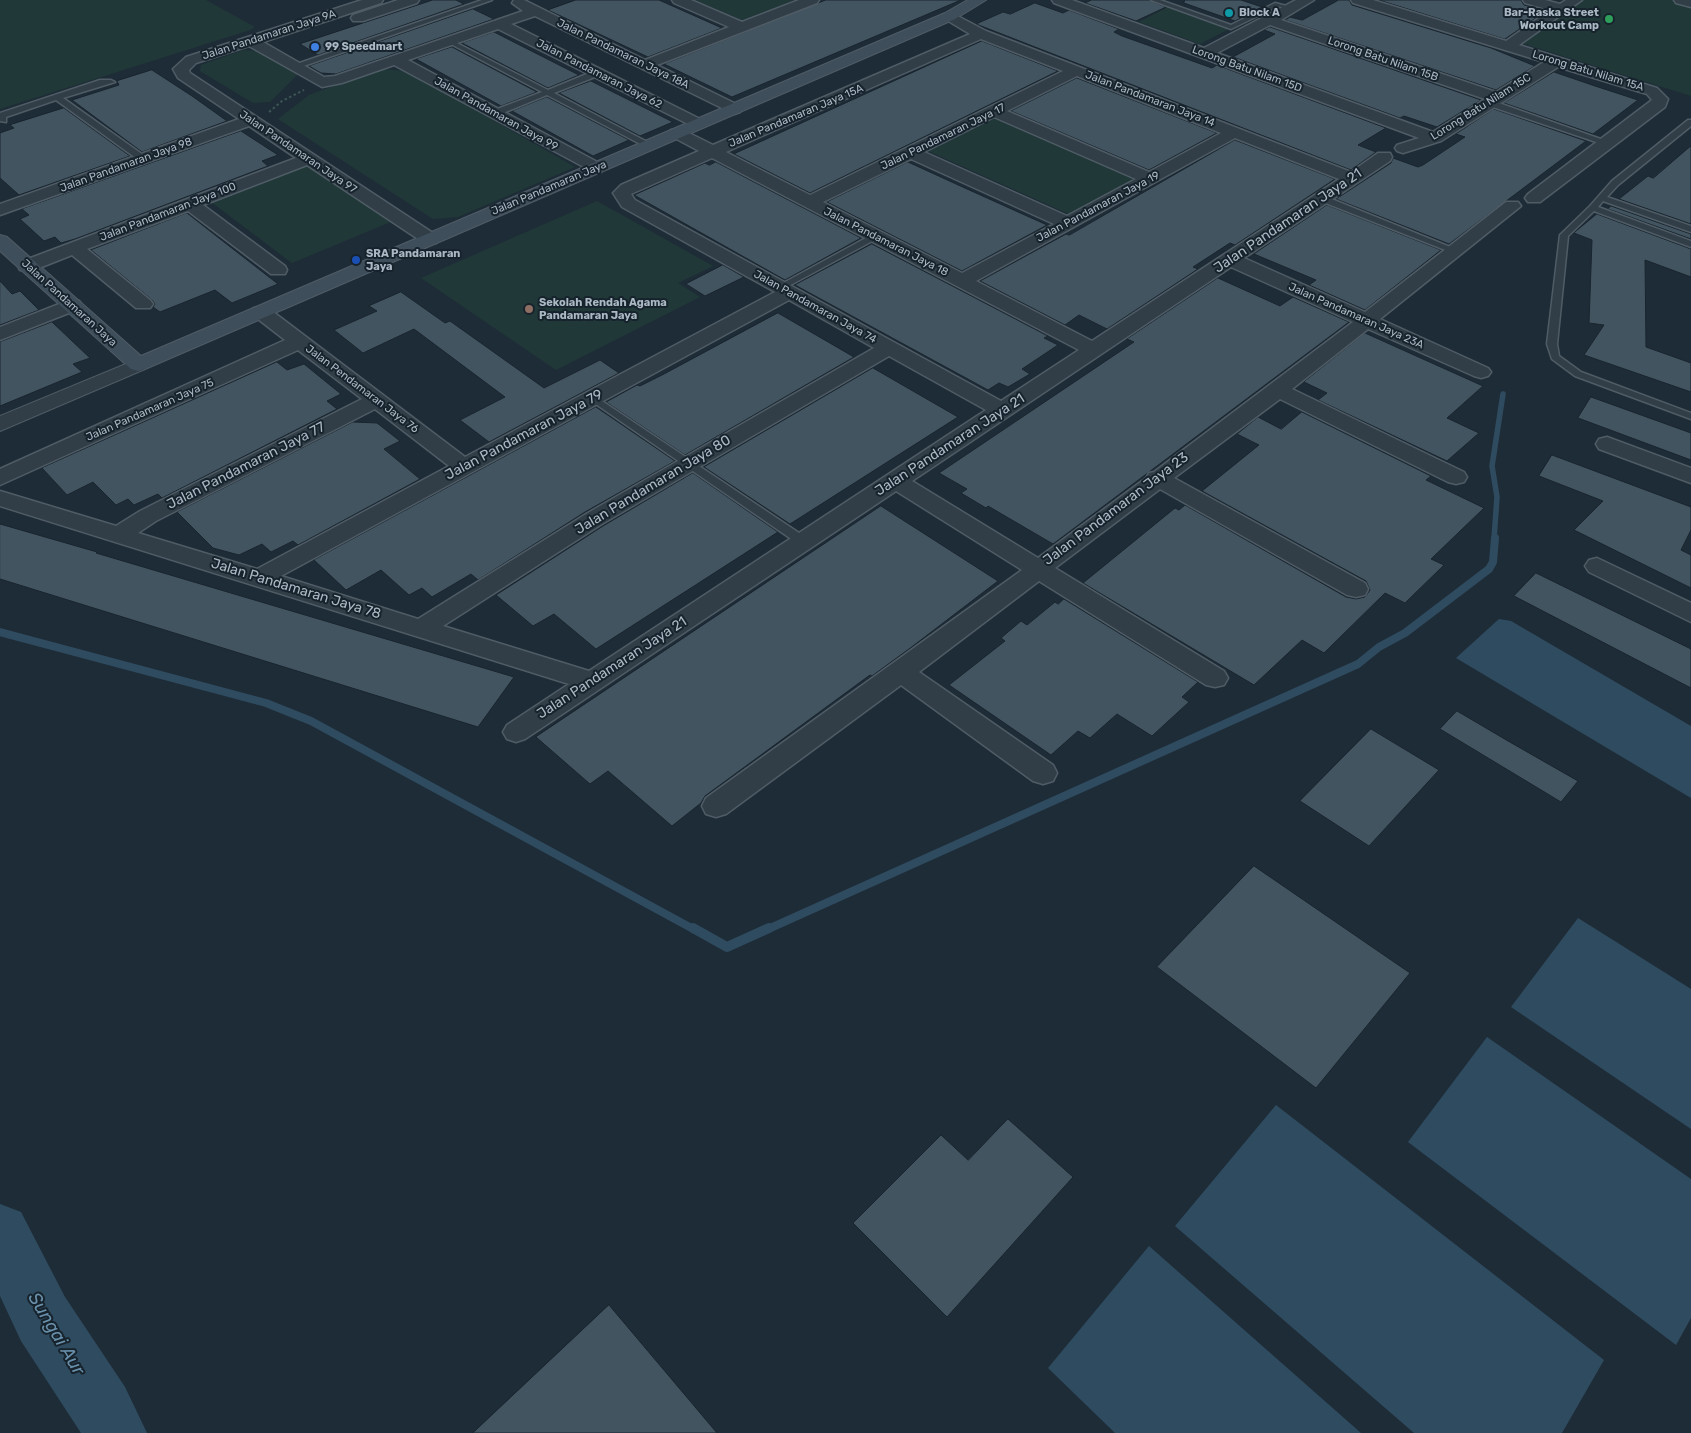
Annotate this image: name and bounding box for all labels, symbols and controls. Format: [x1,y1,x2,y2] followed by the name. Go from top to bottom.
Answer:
[1239,6,1280,20] place label: Block A
[1504,6,1599,32] place label: Bar-Raska Street Workout Camp
[200,7,338,63] street label: Jalan Pandamaran Jaya 9A
[1223,7,1235,19] marker: Block A
[1603,13,1615,25] marker: Bar-Raska Street Workout Camp
[555,16,691,92] street label: Jalan Pandamaran Jaya 18A
[1326,34,1440,84] street label: Lorong Batu Nilam 15B
[534,36,664,112] street label: Jalan Pandamaran Jaya 62
[325,40,402,54] place label: 99 Speedmart
[309,41,321,53] marker: 99 Speedmart
[1190,43,1304,95] street label: Lorong Batu Nilam 15D
[1531,48,1645,94] street label: Lorong Batu Nilam 15A
[1083,68,1217,130] street label: Jalan Pandamaran Jaya 14
[1428,71,1534,143] street label: Lorong Batu Nilam 15C
[432,74,560,154] street label: Jalan Pandamaran Jaya 99
[727,82,865,150] street label: Jalan Pandamaran Jaya 15A
[879,101,1007,173] street label: Jalan Pandamaran Jaya 17
[237,108,359,196] street label: Jalan Pandamaran Jaya 97
[58,135,194,195] street label: Jalan Pandamaran Jaya 98
[490,158,608,218] street label: Jalan Pandamaran Jaya
[1211,165,1365,277] street label: Jalan Pandamaran Jaya 21
[1034,169,1162,245] street label: Jalan Pandamaran Jaya 19
[98,180,238,244] street label: Jalan Pandamaran Jaya 100
[822,205,950,279] street label: Jalan Pandamaran Jaya 18
[366,247,460,273] place label: SRA Pandamaran Jaya
[350,254,362,266] marker: SRA Pandamaran Jaya
[19,257,119,349] street label: Jalan Pandamaran Jaya
[751,268,879,346] street label: Jalan Pandamaran Jaya 74
[1286,280,1426,352] street label: Jalan Pandamaran Jaya 23A
[539,296,667,322] place label: Sekolah Rendah Agama Pandamaran Jaya
[523,303,535,315] marker: Sekolah Rendah Agama Pandamaran Jaya
[303,342,421,436] street label: Jalan Pendamaran Jaya 76
[84,376,216,444] street label: Jalan Pandamaran Jaya 75
[442,386,606,484] street label: Jalan Pandamaran Jaya 79
[872,390,1028,500] street label: Jalan Pandamaran Jaya 21
[164,419,328,513] street label: Jalan Pandamaran Jaya 77
[572,432,734,538] street label: Jalan Pandamaran Jaya 80
[1040,449,1192,569] street label: Jalan Pandamaran Jaya 23
[209,555,383,623] street label: Jalan Pandamaran Jaya 78
[534,613,690,723] street label: Jalan Pandamaran Jaya 21
[23,1289,89,1379] water label: Sungai Aur

